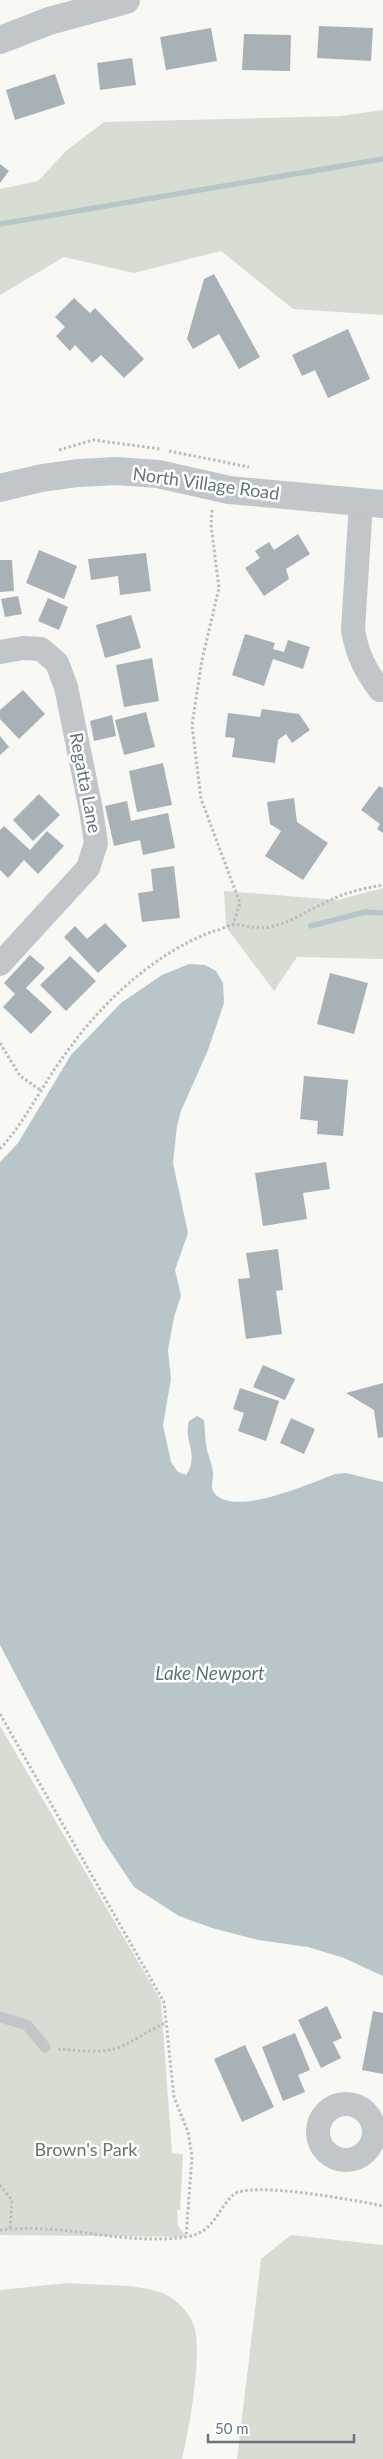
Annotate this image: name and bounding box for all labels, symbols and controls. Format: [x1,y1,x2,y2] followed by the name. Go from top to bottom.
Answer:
[131,462,281,504] street label: North Village Road
[65,731,107,835] street label: Regatta Lane
[155,1661,265,1684] water label: Lake Newport
[35,2138,138,2160] park label: Brown's Park
[208,2412,354,2444] scale bar
[215,2419,249,2437] text: 50 m

